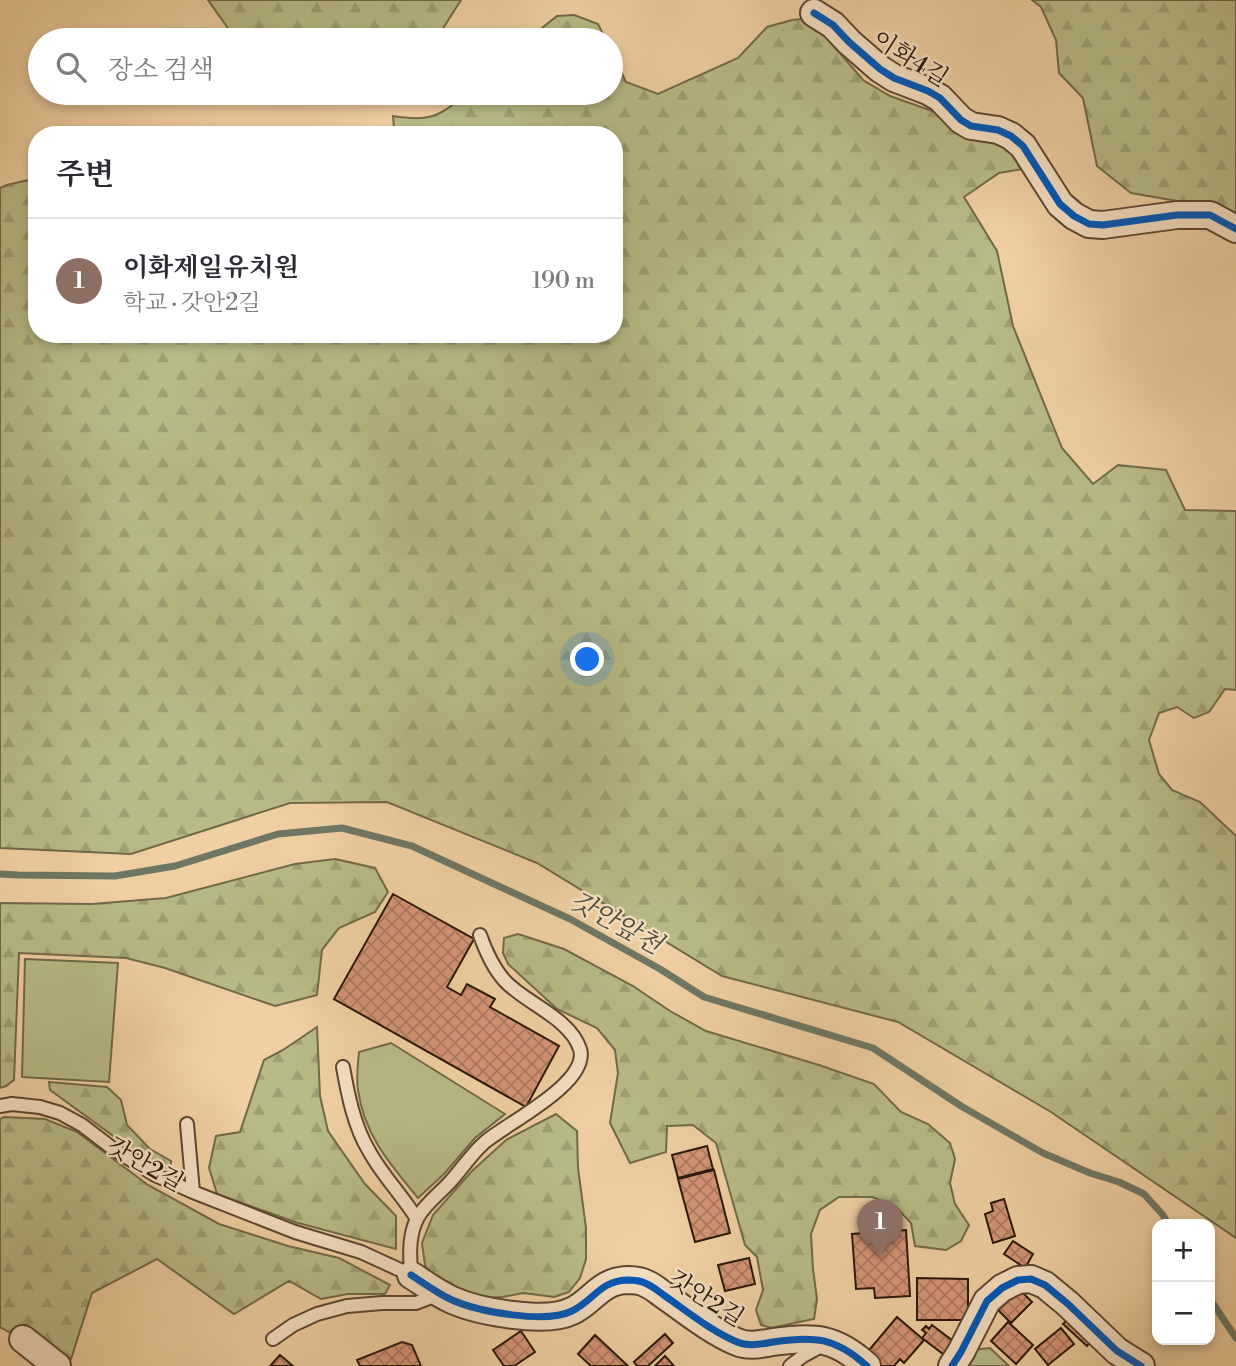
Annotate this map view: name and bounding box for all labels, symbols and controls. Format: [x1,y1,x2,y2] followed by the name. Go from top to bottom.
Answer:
[866,24,954,94] street label: 이화4길
[28,28,623,105] search box
[52,48,90,86] icon: search
[108,54,214,86] text: 장소 검색
[56,156,114,194] text: 주변
[123,252,299,284] text: 이화제일유치원
[73,267,85,295] text: 1
[532,267,595,295] text: 190 m
[123,289,261,317] text: 학교 · 갓안2길
[570,642,604,676] your location
[564,885,669,962] water label: 갓안앞천
[101,1131,189,1199] street label: 갓안2길
[857,1199,903,1257] pin: 1
[1152,1219,1215,1345] map controls
[1152,1219,1215,1282] button: +
[663,1264,749,1334] street label: 갓안2길
[1152,1282,1215,1345] button: −

